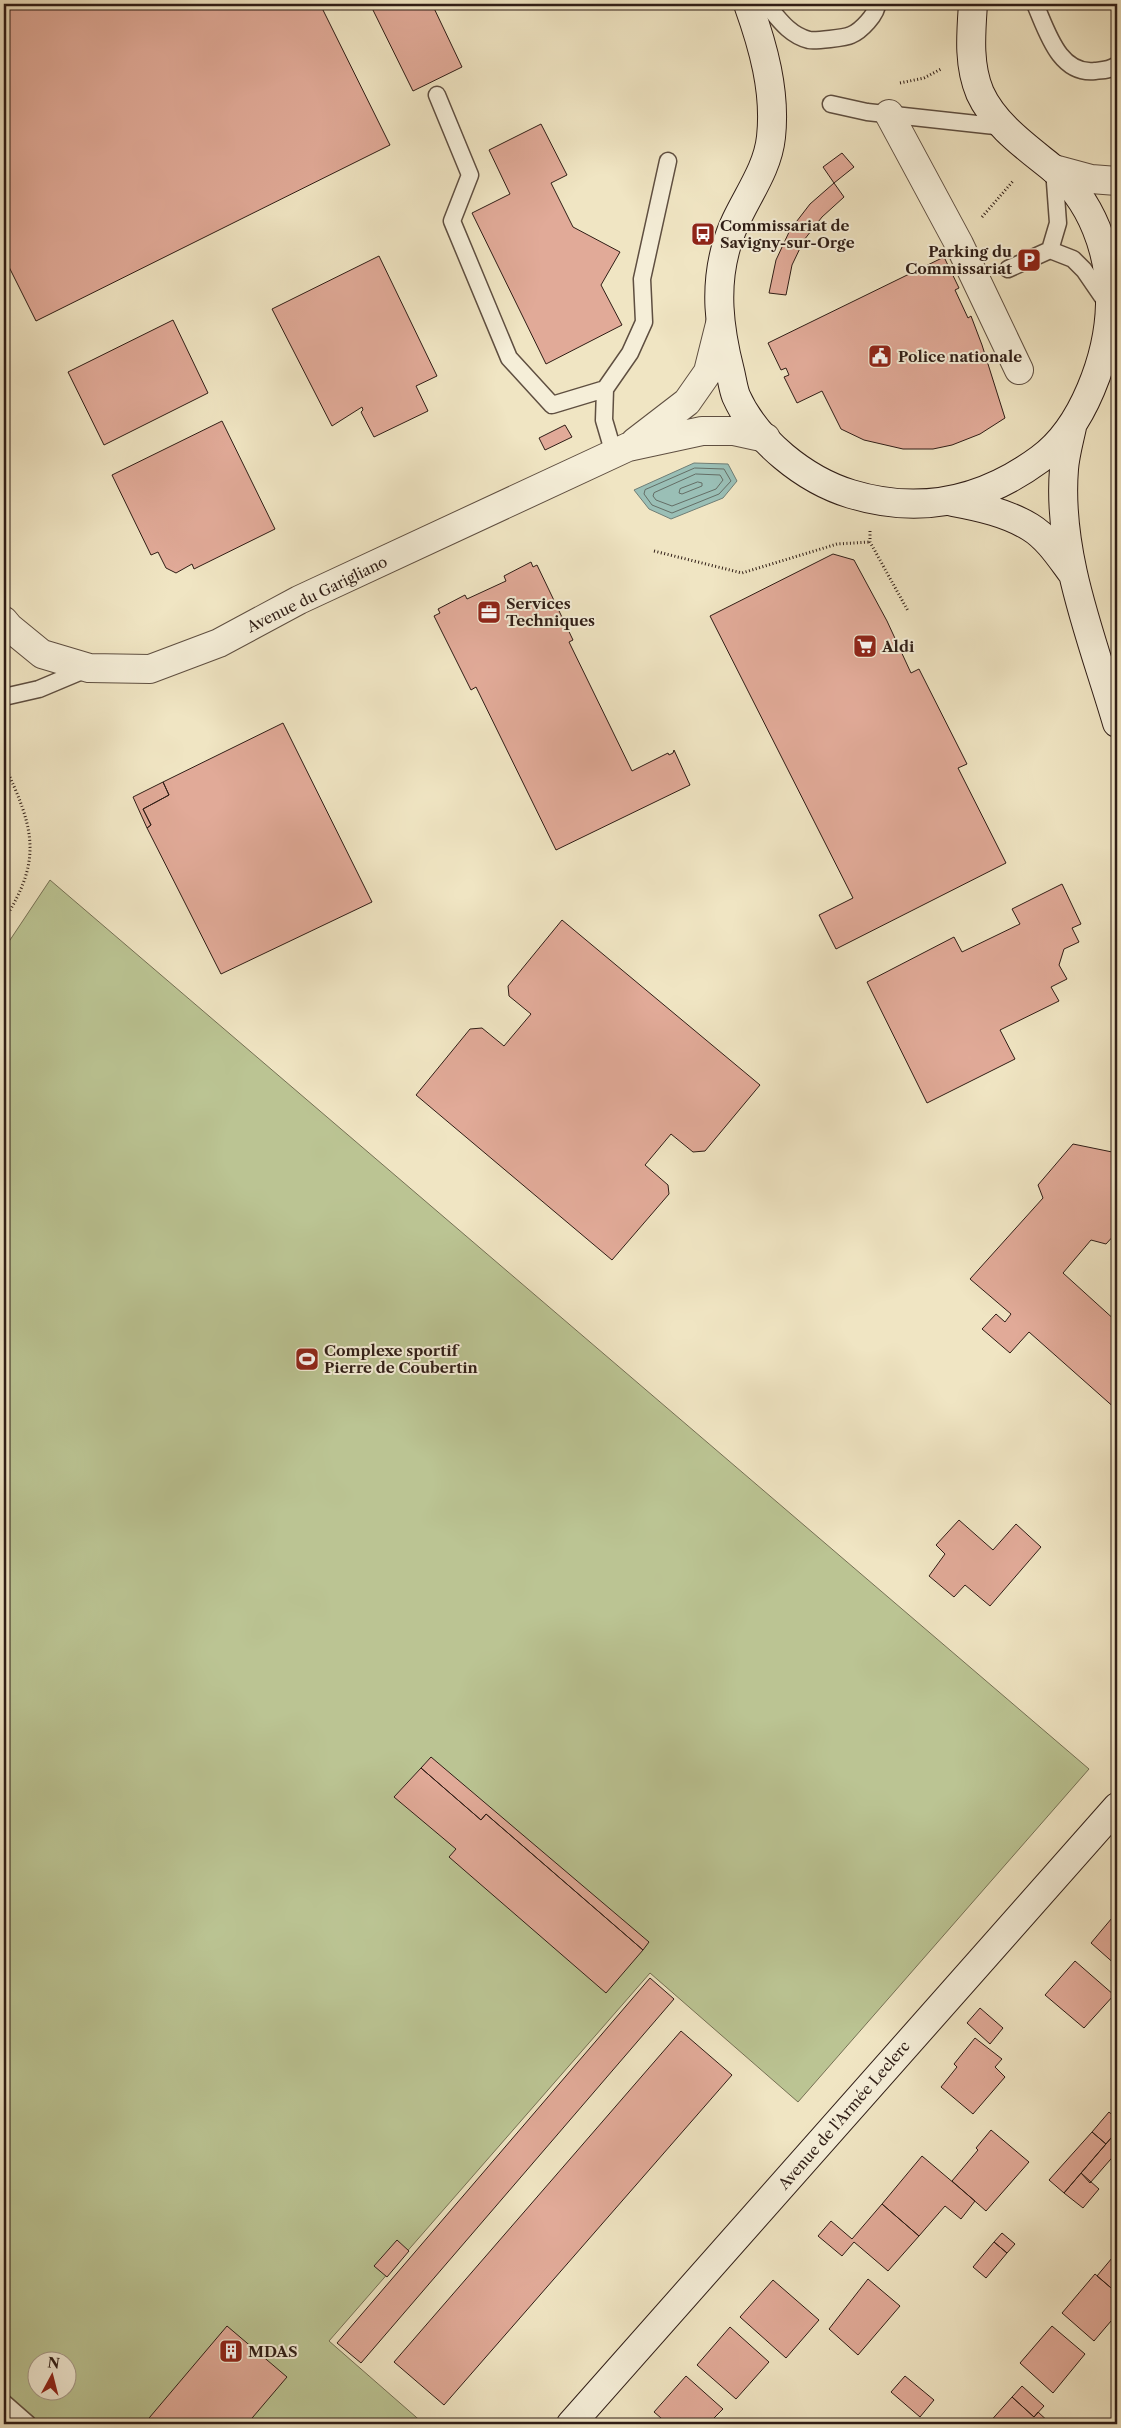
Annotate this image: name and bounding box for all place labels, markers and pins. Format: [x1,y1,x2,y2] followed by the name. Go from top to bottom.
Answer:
[720,216,855,252] place label: Commissariat de Savigny-sur-Orge
[690,221,716,247] bus stop icon: Commissariat de Savigny-sur-Orge
[905,242,1012,278] place label: Parking du Commissariat
[1016,247,1042,273] parking icon: Parking du Commissariat
[867,343,893,369] public building icon: Police nationale
[898,347,1022,366] place label: Police nationale
[506,594,595,630] place label: Services Techniques
[476,599,502,625] office icon: Services Techniques
[852,633,878,659] supermarket icon: Aldi
[881,637,915,656] place label: Aldi
[324,1341,479,1377] place label: Complexe sportif Pierre de Coubertin
[294,1346,320,1372] sports icon: Complexe sportif Pierre de Coubertin
[218,2338,244,2364] building icon: MDAS
[248,2342,298,2361] place label: MDAS

